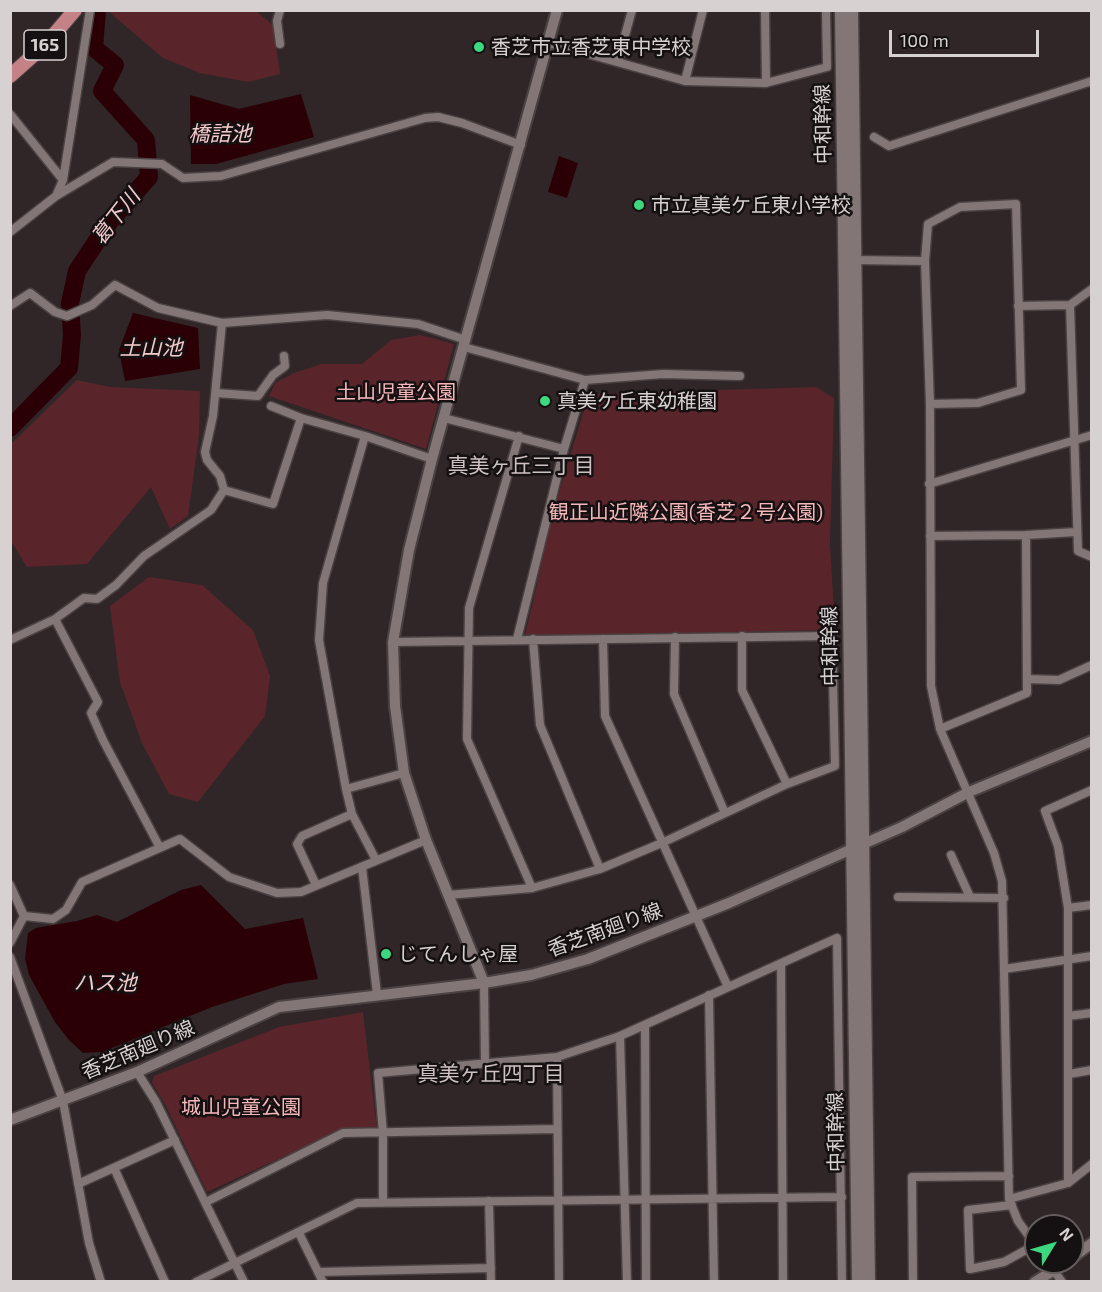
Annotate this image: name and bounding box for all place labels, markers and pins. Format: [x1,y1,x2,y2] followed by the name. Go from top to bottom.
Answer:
[491,35,691,59] place label: 香芝市立香芝東中学校
[472,40,486,54] marker: 香芝市立香芝東中学校
[651,193,851,217] place label: 市立真美ケ丘東小学校
[632,198,646,212] marker: 市立真美ケ丘東小学校
[557,389,717,413] place label: 真美ケ丘東幼稚園
[538,394,552,408] marker: 真美ケ丘東幼稚園
[398,942,518,966] place label: じてんしゃ屋
[379,947,393,961] marker: じてんしゃ屋

